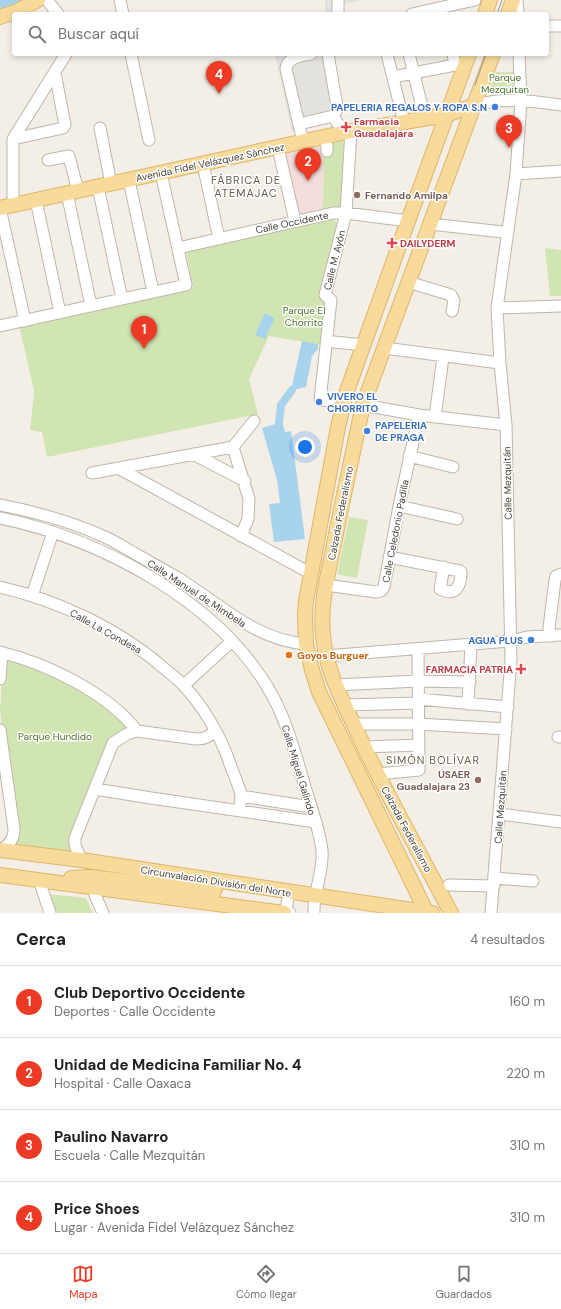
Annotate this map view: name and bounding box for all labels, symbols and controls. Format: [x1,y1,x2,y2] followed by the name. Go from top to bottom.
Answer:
[12,12,549,56] search box
[26,23,48,45] icon: search
[58,24,139,44] text: Buscar aquí
[206,61,232,94] pin: 4
[481,71,529,96] park label: Parque Mezquitan
[331,101,487,114] place label: PAPELERIA REGALOS Y ROPA S.N
[490,102,500,112] marker: PAPELERIA REGALOS Y ROPA S.N
[354,115,413,140] place label: Farmacia Guadalajara
[496,115,522,148] pin: 3
[341,122,351,132] marker: Farmacia Guadalajara
[135,140,286,185] street label: Avenida Fidel Velázquez Sánchez
[295,148,321,181] pin: 2
[211,173,281,200] district label: FÁBRICA DE ATEMAJAC
[365,189,448,202] place label: Fernando Amilpa
[352,190,362,200] marker: Fernando Amilpa
[254,208,330,237] street label: Calle Occidente
[321,229,348,291] street label: Calle M. Ayón
[400,237,456,250] place label: DAILYDERM
[387,238,397,248] marker: DAILYDERM
[283,304,325,329] park label: Parque El Chorrito
[131,316,157,349] pin: 1
[327,390,378,415] place label: VIVERO EL CHORRITO
[314,397,324,407] marker: VIVERO EL CHORRITO
[375,419,427,444] place label: PAPELERIA DE PRAGA
[362,426,372,436] marker: PAPELERIA DE PRAGA
[295,437,315,457] your location
[500,446,515,520] street label: Calle Mezquitán
[325,465,356,561] street label: Calzada Federalismo
[379,478,412,584] street label: Calle Celedonio Padilla
[145,557,249,630] street label: Calle Manuel de Mimbela
[68,606,144,657] street label: Calle La Condesa
[468,634,523,647] place label: AGUA PLUS
[526,635,536,645] marker: AGUA PLUS
[297,649,369,662] place label: Goyos Burguer
[284,650,294,660] marker: Goyos Burguer
[426,663,513,676] place label: FARMACIA PATRIA
[516,664,526,674] marker: FARMACIA PATRIA
[279,723,318,817] street label: Calle Miguel Galindo
[18,730,92,743] park label: Parque Hundido
[386,753,480,767] district label: SIMÓN BOLÍVAR
[397,768,470,793] place label: USAER Guadalajara 23
[491,770,510,844] street label: Calle Mezquitán
[473,775,483,785] marker: USAER Guadalajara 23
[378,784,435,875] street label: Calzada Federalismo
[140,863,292,900] street label: Circunvalación División del Norte
[16,928,66,950] text: Cerca
[470,931,545,948] text: 4 resultados
[54,983,245,1003] text: Club Deportivo Occidente
[27,993,31,1010] text: 1
[509,993,545,1010] text: 160 m
[54,1003,216,1020] text: Deportes · Calle Occidente
[54,1055,301,1075] text: Unidad de Medicina Familiar No. 4
[25,1065,33,1082] text: 2
[506,1065,545,1082] text: 220 m
[54,1075,191,1092] text: Hospital · Calle Oaxaca
[54,1127,168,1147] text: Paulino Navarro
[25,1137,33,1154] text: 3
[510,1137,545,1154] text: 310 m
[54,1147,205,1164] text: Escuela · Calle Mezquitán
[54,1199,140,1219] text: Price Shoes
[25,1209,33,1226] text: 4
[510,1209,545,1226] text: 310 m
[54,1219,294,1236] text: Lugar · Avenida Fidel Velázquez Sánchez
[69,1263,97,1301] tab: Mapa
[236,1263,297,1301] tab: Cómo llegar
[435,1263,492,1301] tab: Guardados

